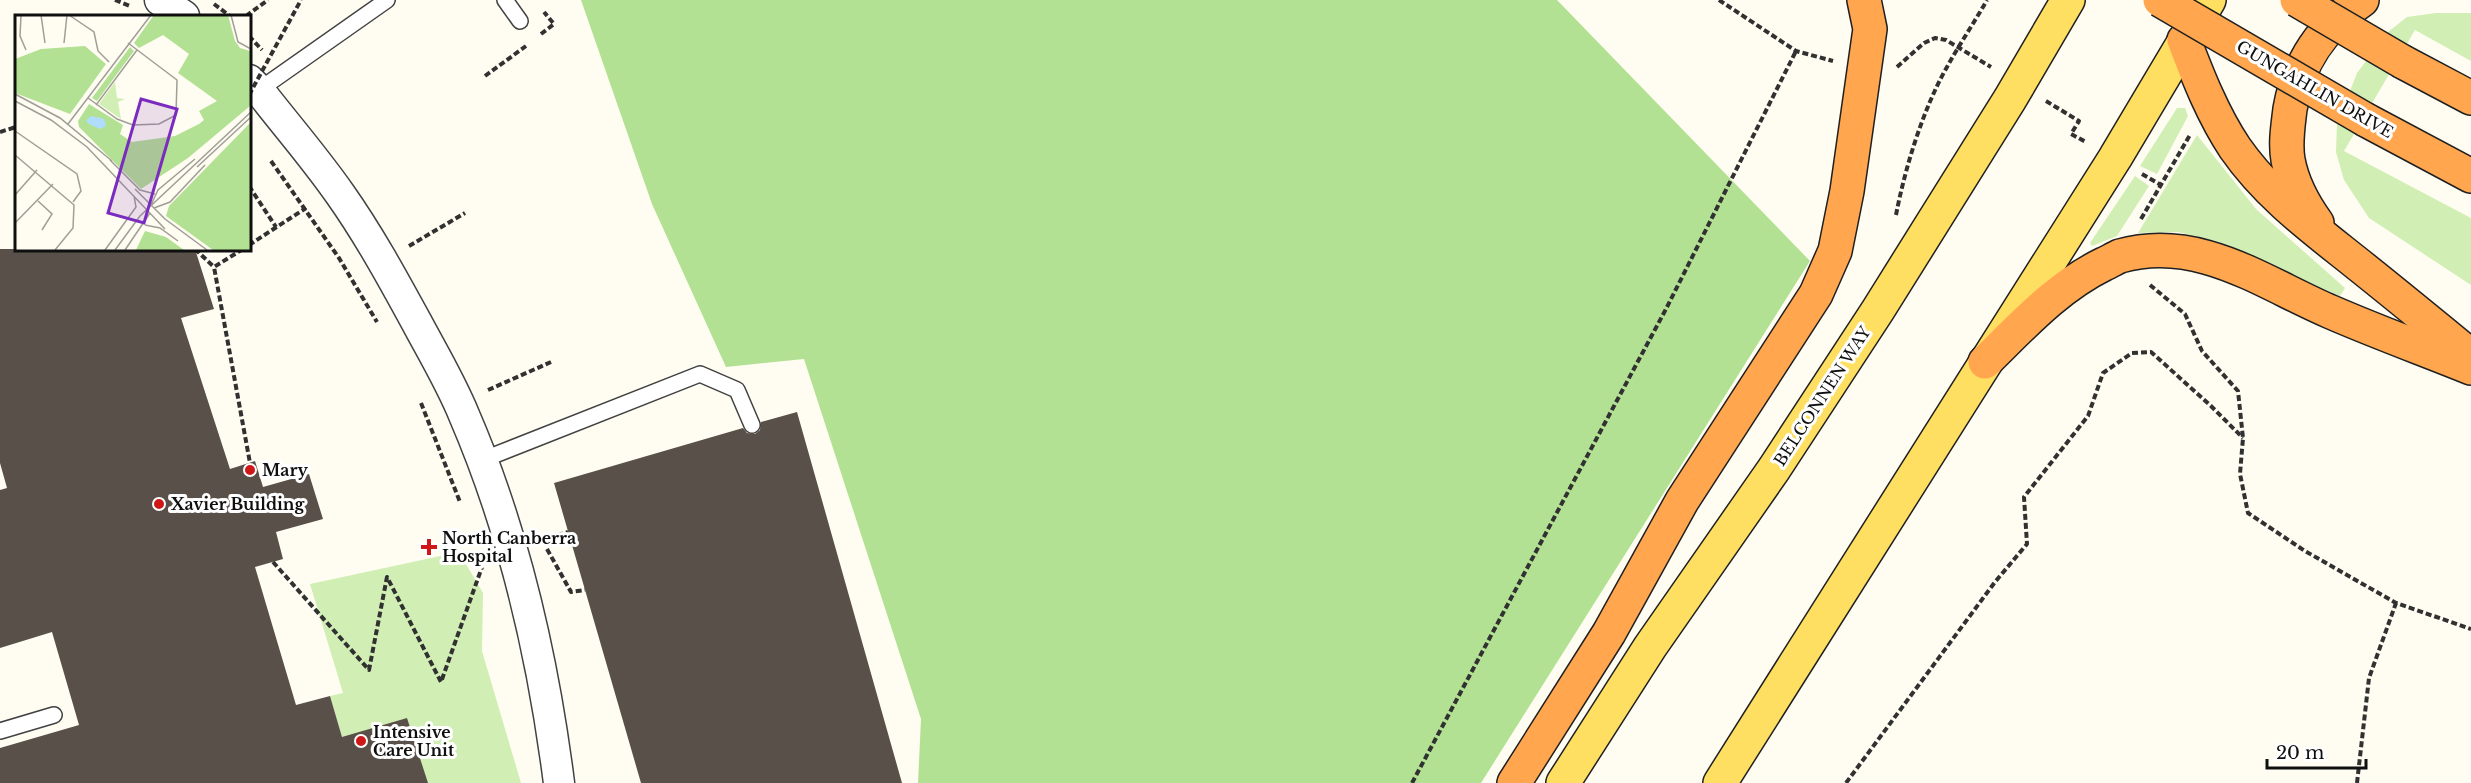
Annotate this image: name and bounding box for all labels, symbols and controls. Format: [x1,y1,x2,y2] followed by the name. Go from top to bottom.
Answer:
[15,15,250,250] inset map
[2233,36,2397,142] street label: GUNGAHLIN DRIVE
[1769,322,1875,470] street label: BELCONNEN WAY
[262,460,308,480] place label: Mary
[243,463,257,477] marker: Mary
[170,494,305,514] place label: Xavier Building
[152,497,166,511] marker: Xavier Building
[442,528,576,566] place label: North Canberra Hospital
[420,538,438,556] marker: North Canberra Hospital
[373,722,455,760] place label: Intensive Care Unit
[2267,732,2366,770] scale bar
[354,734,368,748] marker: Intensive Care Unit
[2276,742,2324,764] text: 20 m

